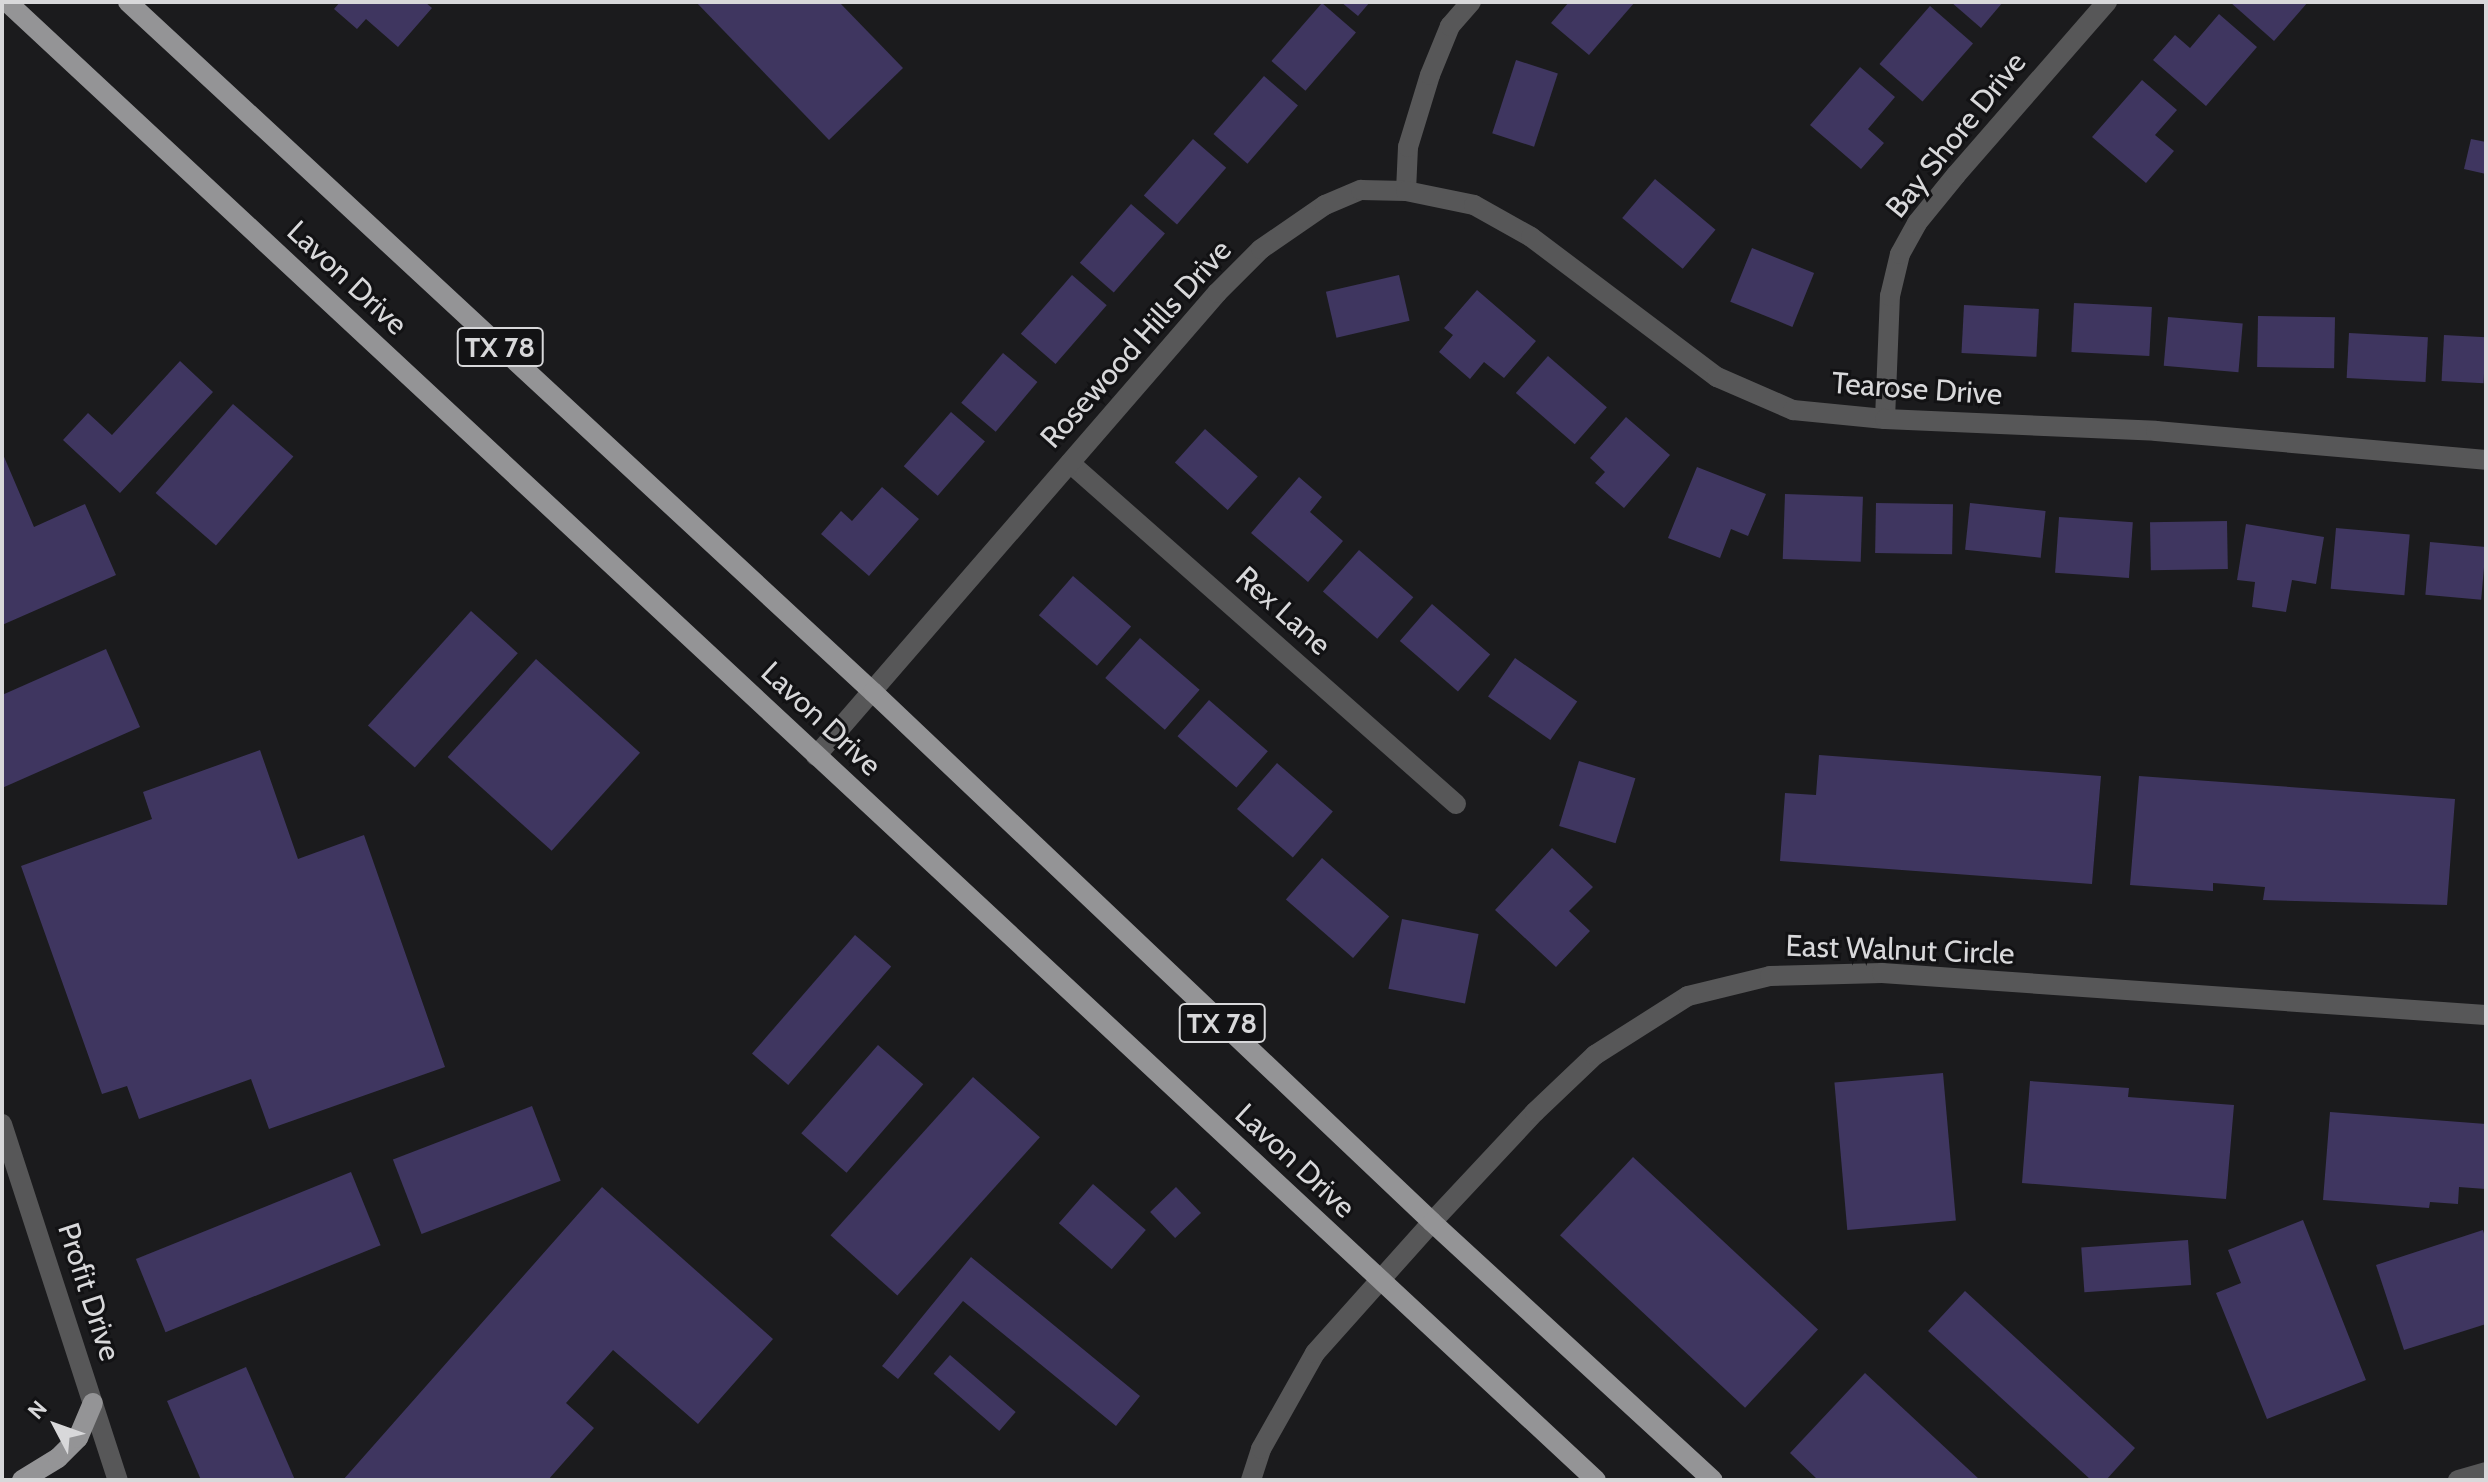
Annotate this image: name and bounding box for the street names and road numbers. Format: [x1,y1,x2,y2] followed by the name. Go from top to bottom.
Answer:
[1878,45,2034,225] street label: Bay Shore Drive
[280,213,414,343] street label: Lavon Drive
[1033,232,1239,456] street label: Rosewood Hills Drive
[456,323,544,371] road number: TX 78
[1831,365,2003,413] street label: Tearose Drive
[1228,559,1338,663] street label: Rex Lane
[754,654,888,784] street label: Lavon Drive
[1785,928,2015,972] street label: East Walnut Circle
[1178,999,1266,1047] road number: TX 78
[1228,1096,1362,1226] street label: Lavon Drive
[50,1219,128,1365] street label: Profit Drive

